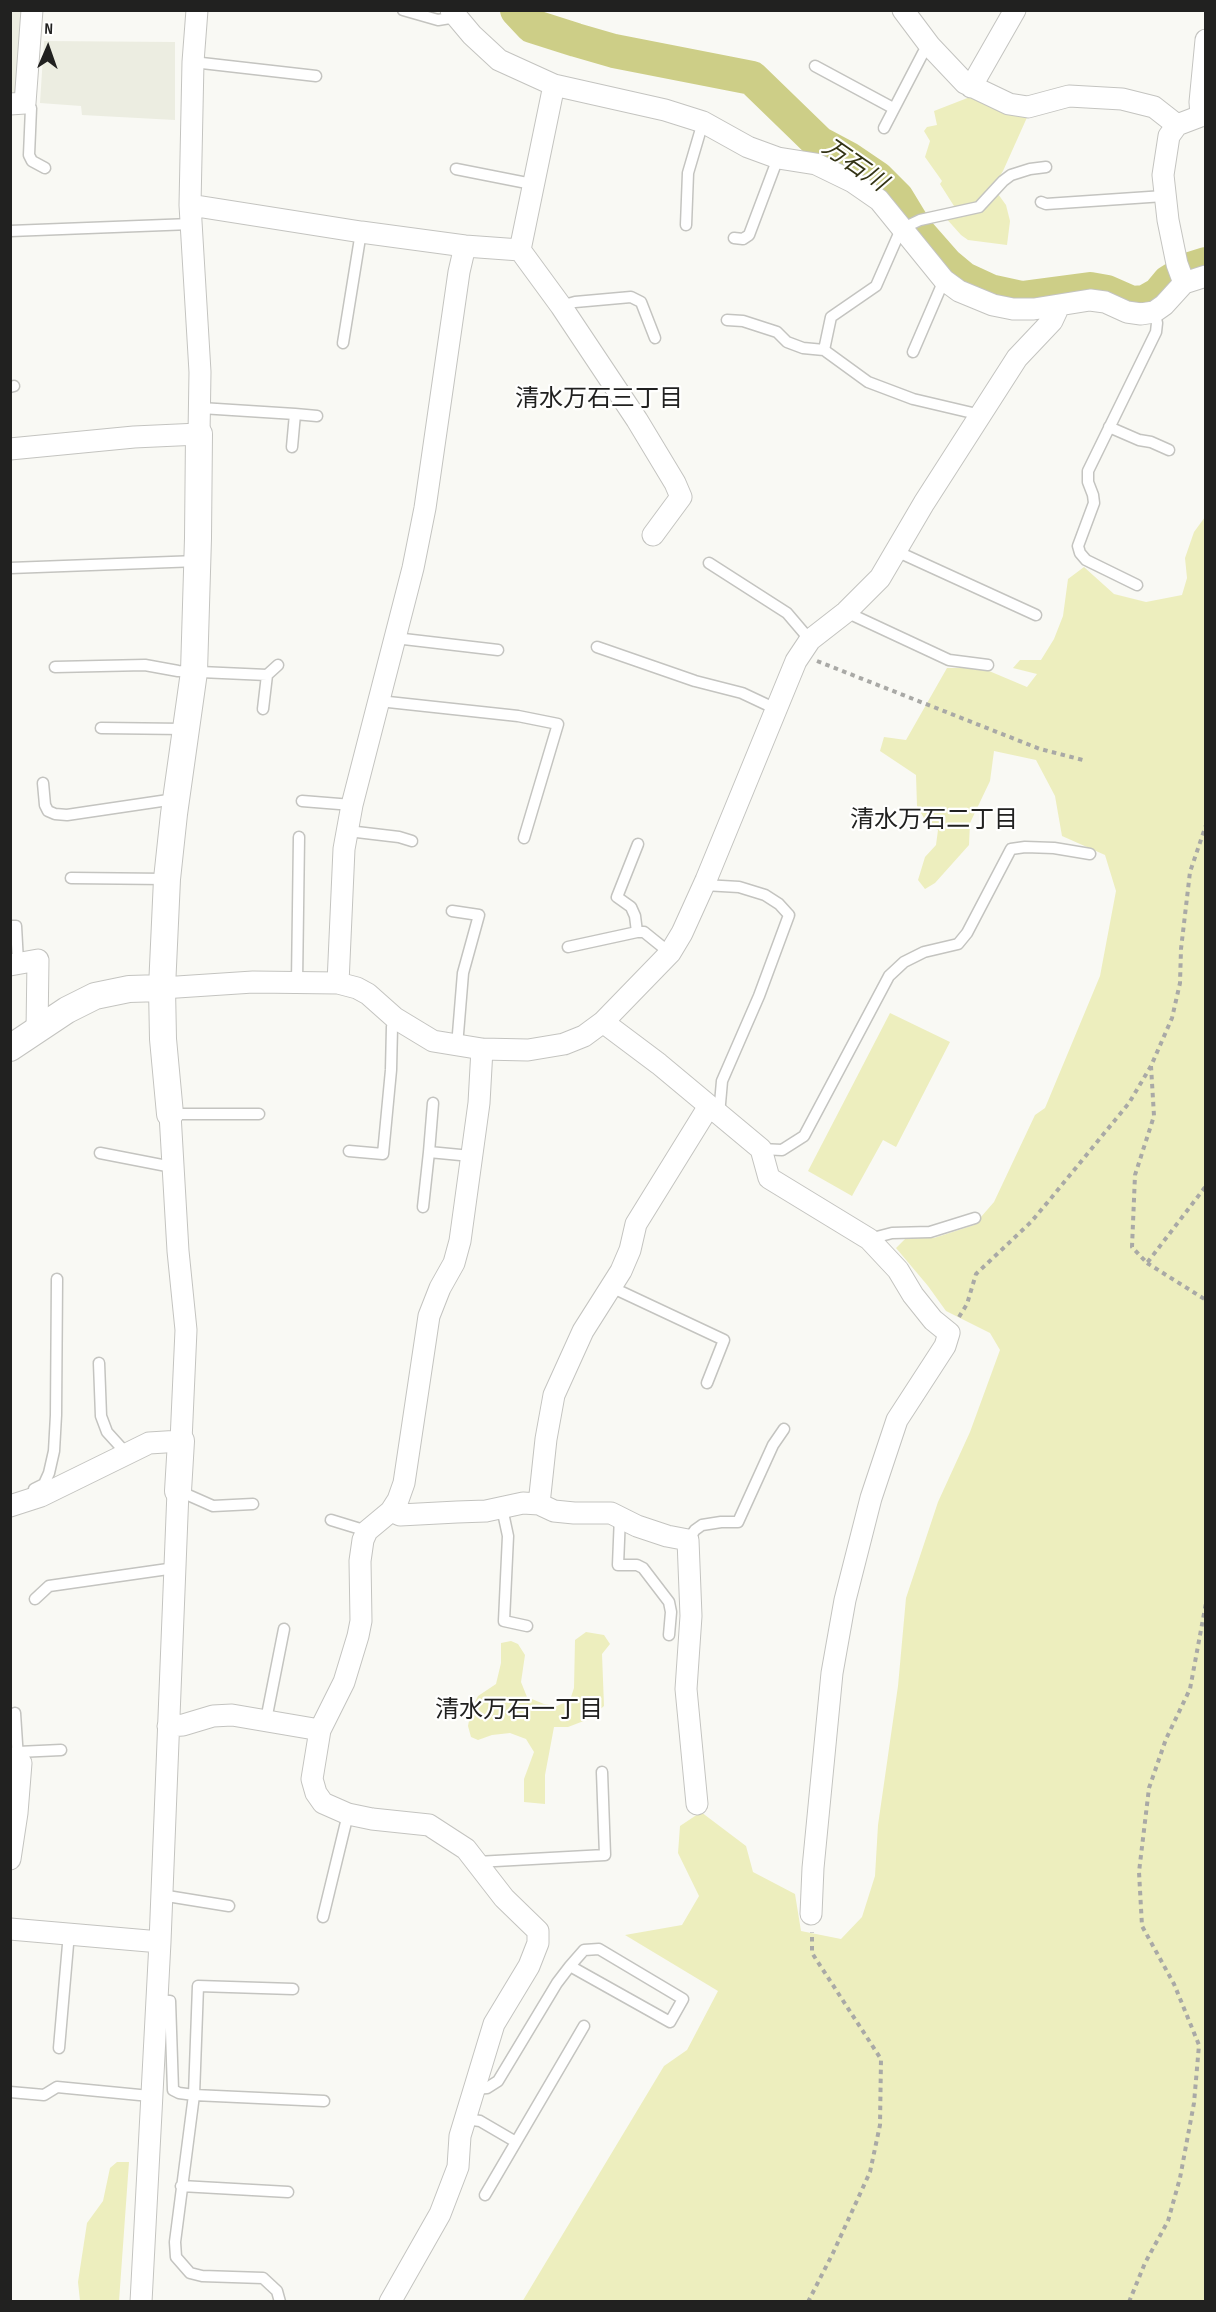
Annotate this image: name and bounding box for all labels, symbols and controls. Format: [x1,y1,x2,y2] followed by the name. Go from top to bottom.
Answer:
[18,18,78,78] north arrow
[44,20,53,39] text: N
[816,134,892,198] water label: 万石川
[515,386,683,414] district label: 清水万石三丁目
[850,807,1018,835] district label: 清水万石二丁目
[435,1697,603,1725] district label: 清水万石一丁目

